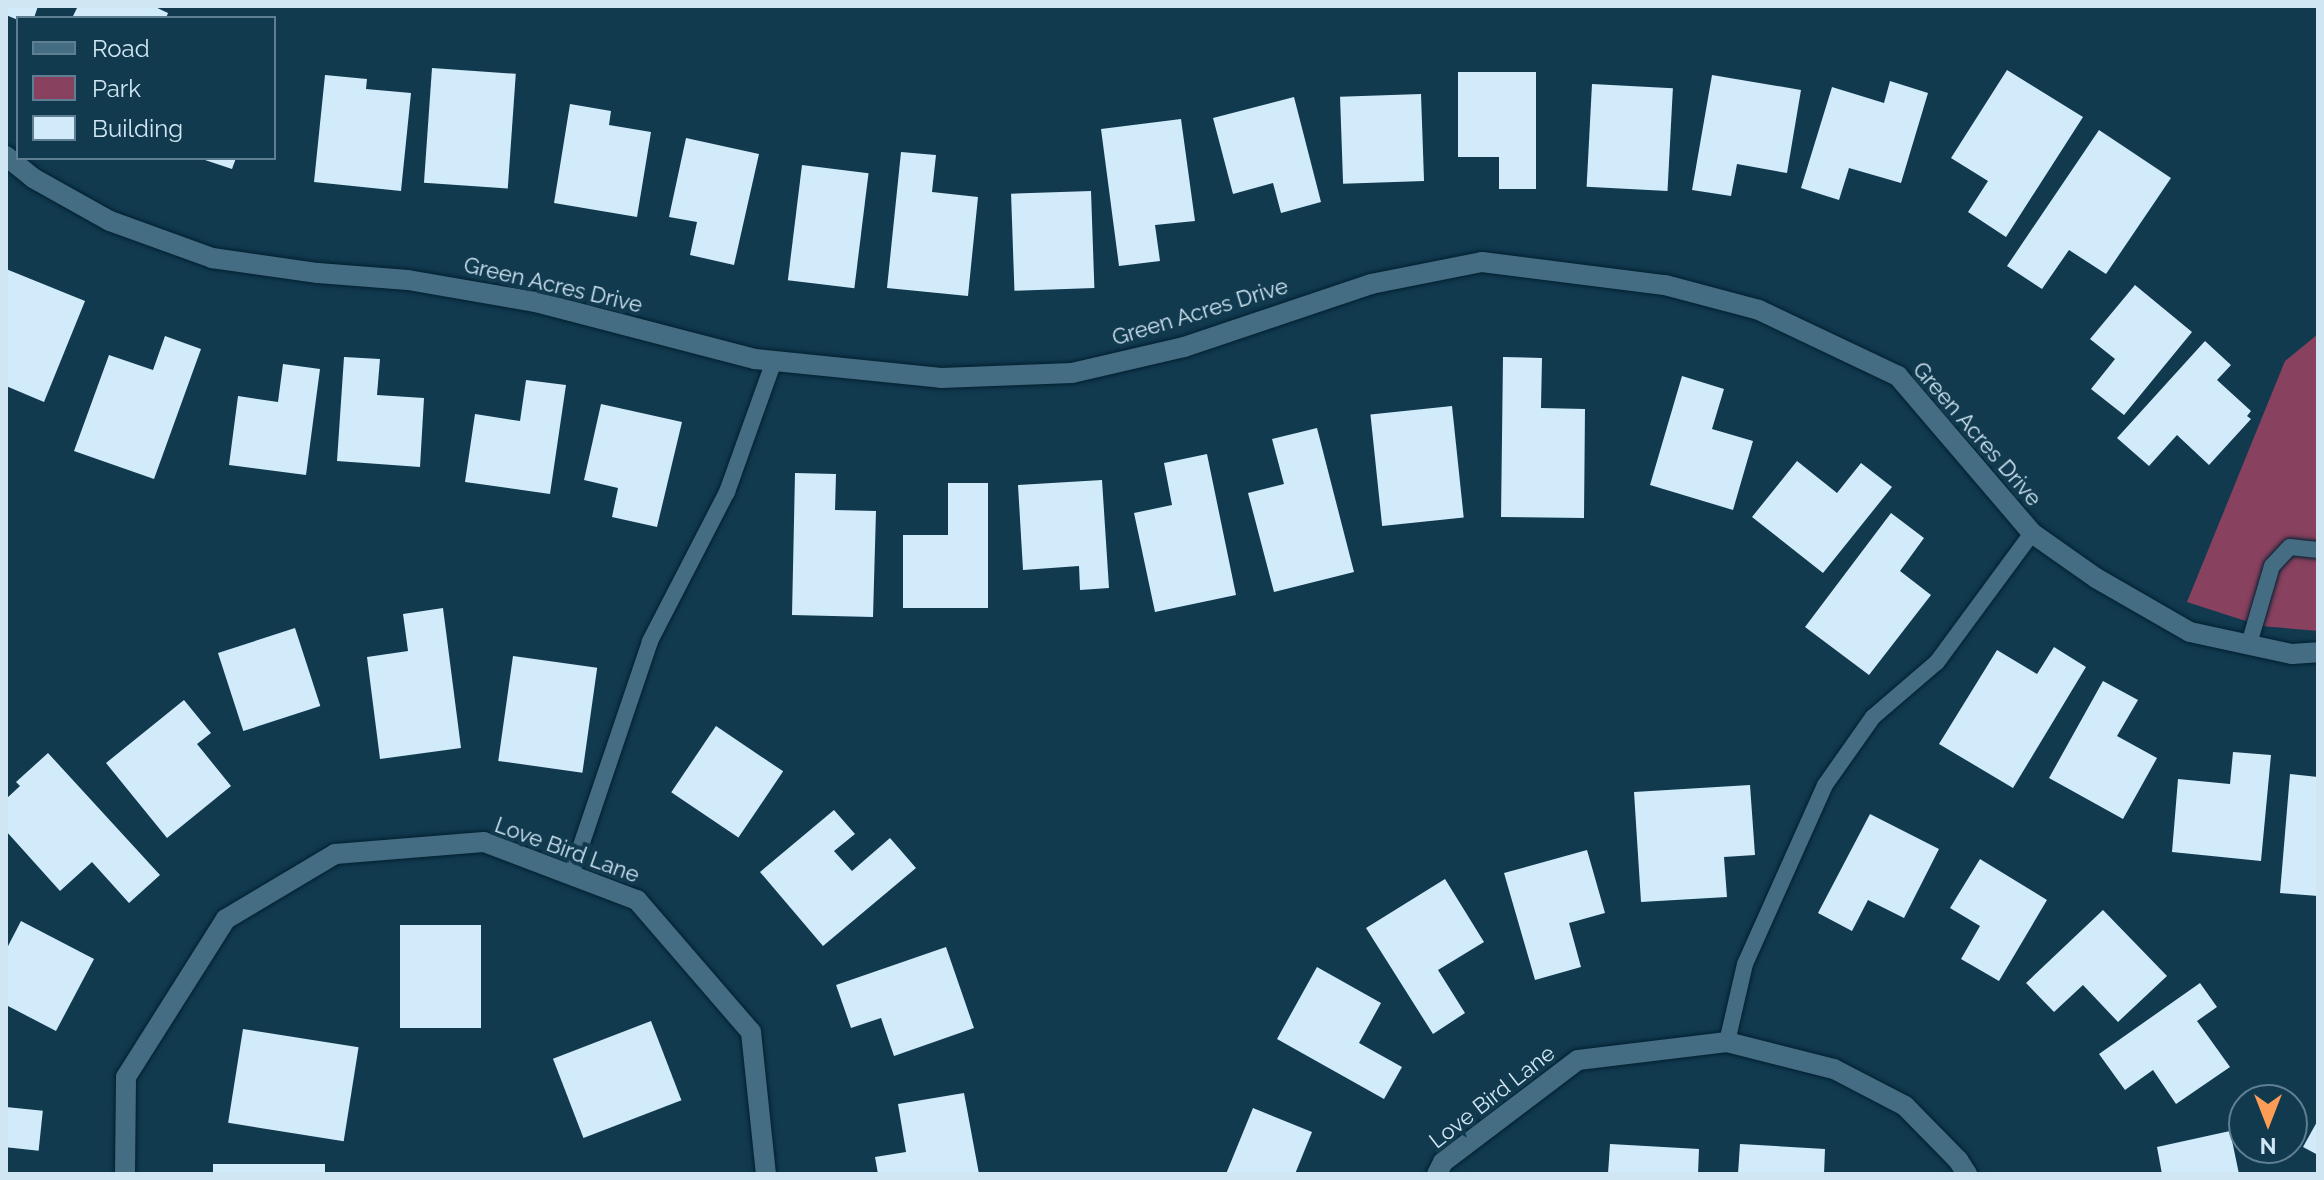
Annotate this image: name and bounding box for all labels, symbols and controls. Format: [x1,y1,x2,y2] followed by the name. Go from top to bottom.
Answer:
[16,16,276,160] legend
[92,34,150,63] text: Road
[92,74,141,103] text: Park
[92,114,183,143] text: Building
[461,252,645,318] street label: Green Acres Drive
[1109,273,1291,351] street label: Green Acres Drive
[1907,356,2047,512] street label: Green Acres Drive
[491,812,643,888] street label: Love Bird Lane
[1424,1040,1560,1154] street label: Love Bird Lane
[2228,1084,2308,1164] north arrow
[2260,1133,2276,1159] text: N

